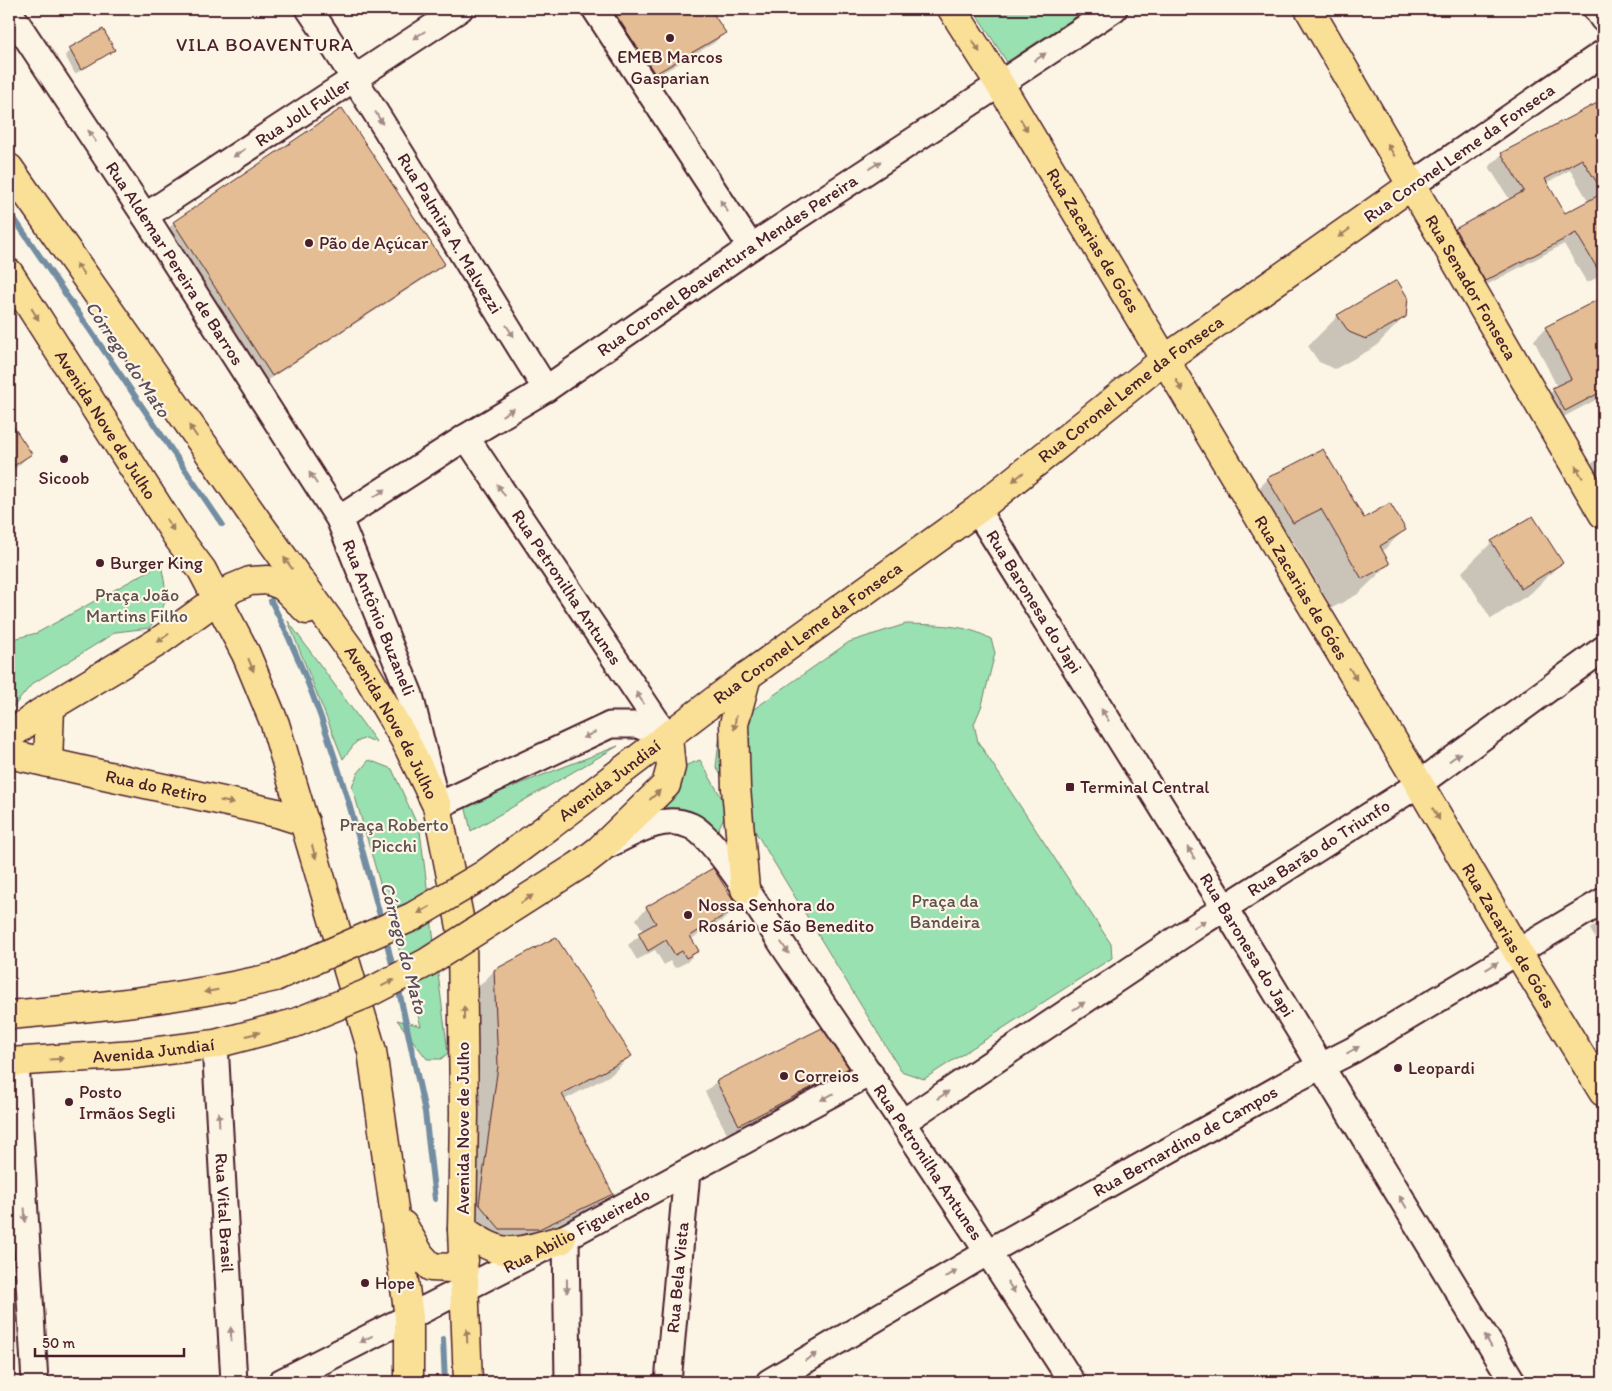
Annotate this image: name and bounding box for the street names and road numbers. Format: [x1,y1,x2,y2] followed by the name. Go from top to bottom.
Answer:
[251,73,355,152] street label: Rua Joll Fuller
[1359,78,1559,228] street label: Rua Coronel Leme da Fonseca
[393,149,507,318] street label: Rua Palmira A. Malvezzi
[101,157,249,369] street label: Rua Aldemar Pereira de Barros
[1041,164,1145,317] street label: Rua Zacarias de Góes
[593,169,862,361] street label: Rua Coronel Boaventura Mendes Pereira
[1420,211,1522,364] street label: Rua Senador Fonseca
[1033,310,1228,468] street label: Rua Coronel Leme da Fonseca
[50,346,162,504] street label: Avenida Nove de Julho
[507,505,627,669] street label: Rua Petronilha Antunes
[1250,511,1353,664] street label: Rua Zacarias de Góes
[981,526,1087,677] street label: Rua Baronesa do Japi
[337,536,420,699] street label: Rua Antônio Buzaneli
[708,557,906,709] street label: Rua Coronel Leme da Fonseca
[340,641,443,803] street label: Avenida Nove de Julho
[554,734,665,826] street label: Avenida Jundiaí
[103,765,210,808] street label: Rua do Retiro
[1243,794,1394,901] street label: Rua Barão do Triunfo
[1457,859,1560,1012] street label: Rua Zacarias de Góes
[1195,869,1299,1021] street label: Rua Baronesa do Japi
[92,1033,216,1068] street label: Avenida Jundiaí
[452,1042,474,1214] street label: Avenida Nove de Julho
[869,1080,988,1245] street label: Rua Petronilha Antunes
[1089,1080,1282,1202] street label: Rua Bernardino de Campos
[210,1152,239,1273] street label: Rua Vital Brasil
[499,1183,654,1278] street label: Rua Abilio Figueiredo
[661,1220,694,1334] street label: Rua Bela Vista

